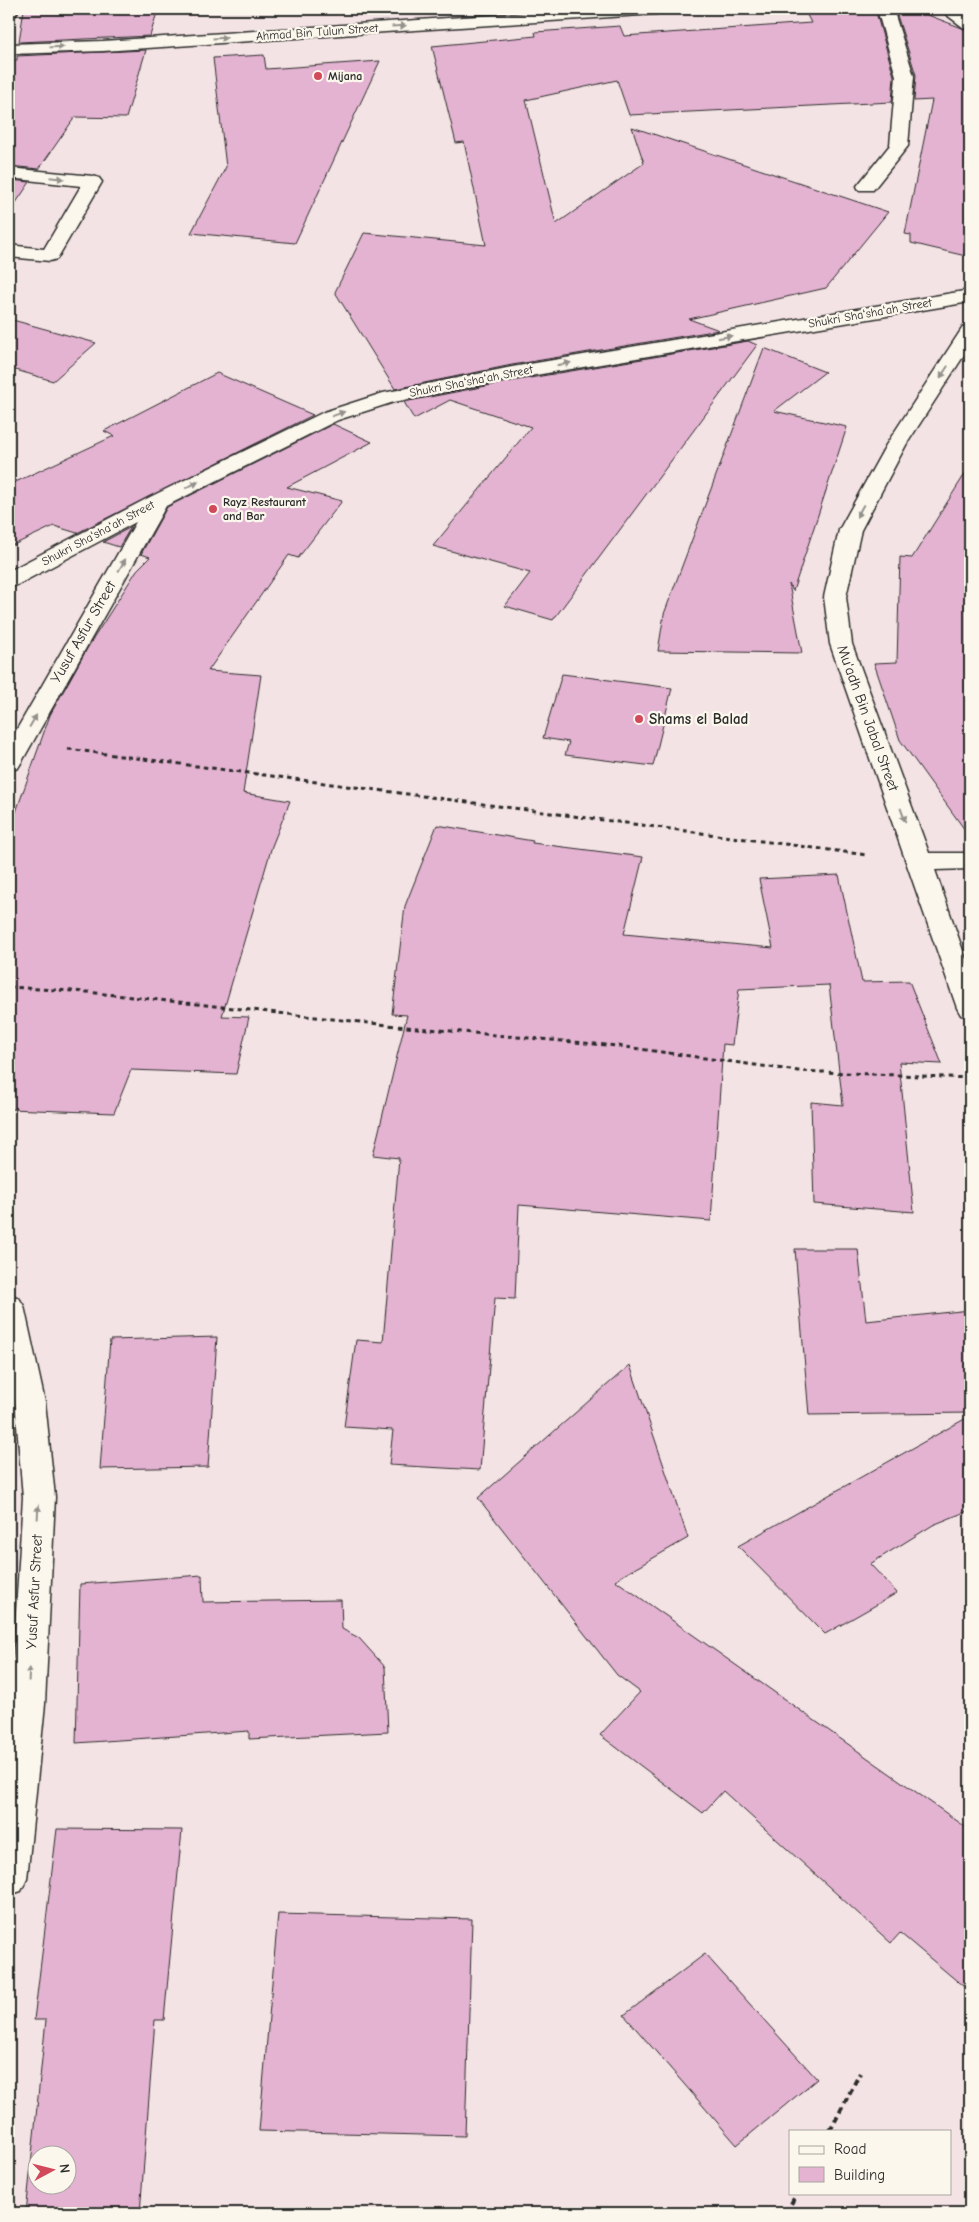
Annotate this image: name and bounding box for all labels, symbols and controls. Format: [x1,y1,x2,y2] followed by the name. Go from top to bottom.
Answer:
[255,21,379,43] street label: Ahmad Bin Tulun Street
[392,22,408,30] one-way arrow
[212,34,228,42] one-way arrow
[50,43,66,51] one-way arrow
[328,69,362,83] place label: Mijana
[312,70,324,82] marker: Mijana
[50,174,66,182] one-way arrow
[807,295,934,331] street label: Shukri Shaʻshaʻah Street
[717,333,733,341] one-way arrow
[557,360,573,368] one-way arrow
[408,362,534,400] street label: Shukri Shaʻshaʻah Street
[939,365,948,378] one-way arrow
[331,410,346,418] one-way arrow
[185,481,199,489] one-way arrow
[223,495,307,523] place label: Rayz Restaurant and Bar
[39,497,157,569] street label: Shukri Shaʻshaʻah Street
[207,503,219,515] marker: Rayz Restaurant and Bar
[856,504,864,518] one-way arrow
[118,558,127,571] one-way arrow
[46,577,120,686] street label: Yusuf Asfur Street
[833,642,903,794] street label: Mu'adh Bin Jabal Street
[649,710,748,728] place label: Shams el Balad
[633,713,645,725] marker: Shams el Balad
[28,714,37,728] one-way arrow
[899,808,907,823] one-way arrow
[34,1504,42,1520] one-way arrow
[22,1533,46,1650] street label: Yusuf Asfur Street
[26,1666,34,1682] one-way arrow
[789,2130,952,2194] legend
[834,2140,866,2158] text: Road
[28,2144,78,2194] north arrow
[55,2163,73,2174] text: N
[834,2166,885,2184] text: Building

